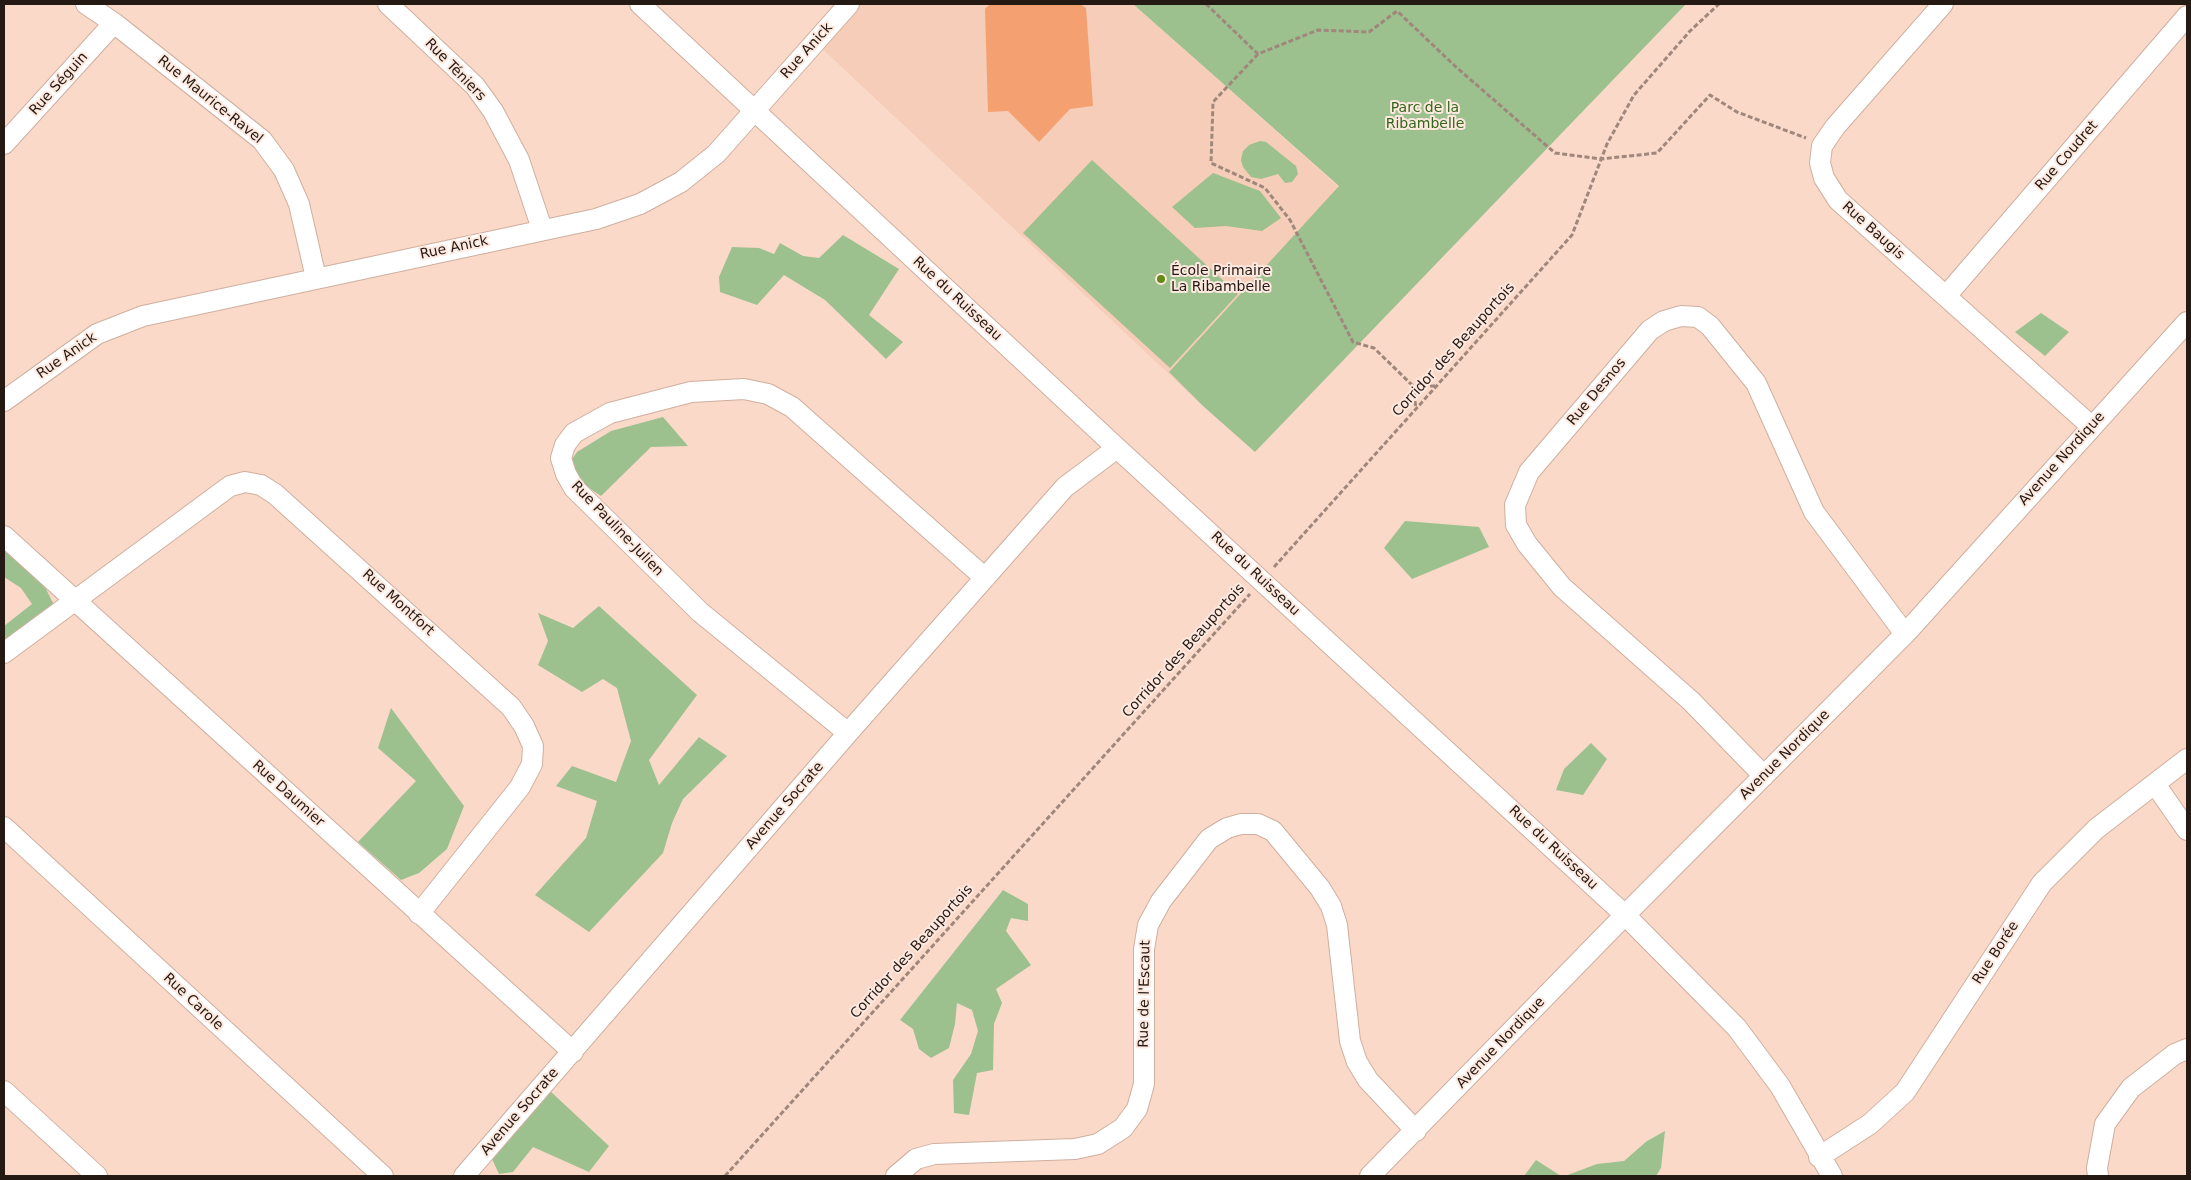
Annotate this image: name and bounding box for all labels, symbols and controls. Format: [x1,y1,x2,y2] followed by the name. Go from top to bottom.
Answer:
[778,20,836,82] street label: Rue Anick
[421,35,489,105] street label: Rue Téniers
[26,49,92,119] street label: Rue Séguin
[154,52,266,148] street label: Rue Maurice-Ravel
[1386,100,1464,132] park label: Parc de la Ribambelle
[2032,118,2102,194] street label: Rue Coudret
[1838,199,1908,263] street label: Rue Baugis
[418,233,490,263] street label: Rue Anick
[909,253,1005,345] street label: Rue du Ruisseau
[1171,263,1271,296] place label: École Primaire La Ribambelle
[1155,273,1167,285] marker: École Primaire La Ribambelle
[1389,280,1519,420] street label: Corridor des Beauportois
[34,329,100,383] street label: Rue Anick
[1564,355,1630,429] street label: Rue Desnos
[2016,409,2108,509] street label: Avenue Nordique
[567,478,667,580] street label: Rue Pauline-Julien
[1207,528,1303,620] street label: Rue du Ruisseau
[359,566,437,640] street label: Rue Montfort
[1119,581,1249,721] street label: Corridor des Beauportois
[1737,707,1833,803] street label: Avenue Nordique
[249,757,327,831] street label: Rue Daumier
[743,759,827,853] street label: Avenue Socrate
[1505,802,1601,894] street label: Rue du Ruisseau
[847,882,977,1022] street label: Corridor des Beauportois
[1969,918,2023,988] street label: Rue Borée
[1136,940,1154,1048] street label: Rue de l'Escaut
[160,970,226,1034] street label: Rue Carole
[1453,994,1549,1092] street label: Avenue Nordique
[478,1065,562,1159] street label: Avenue Socrate

